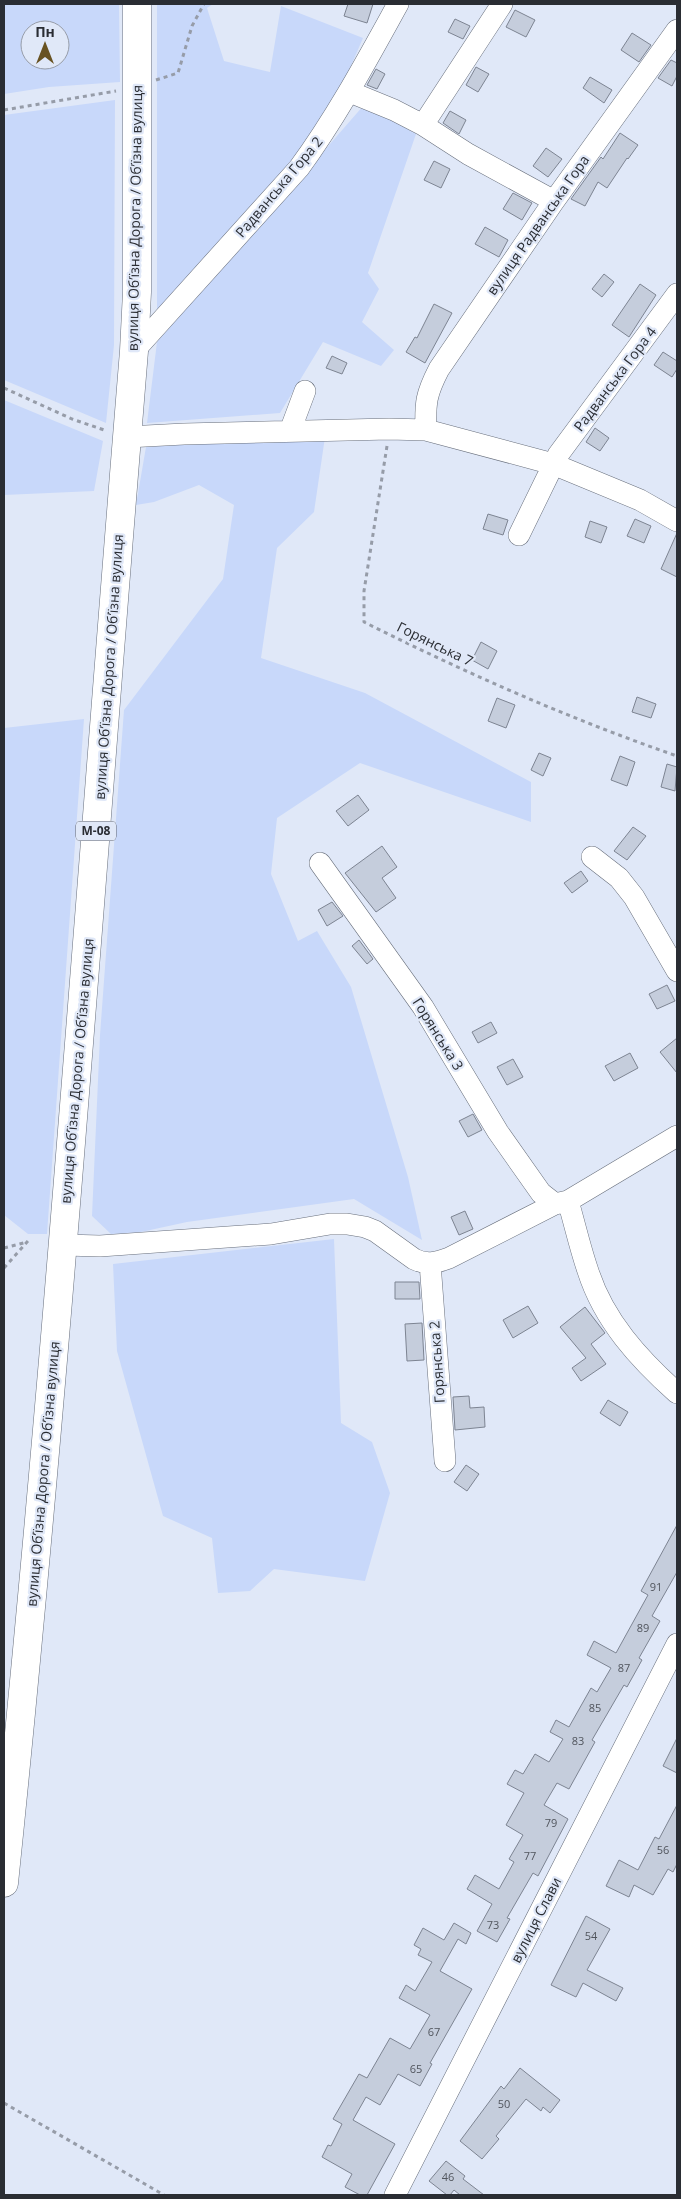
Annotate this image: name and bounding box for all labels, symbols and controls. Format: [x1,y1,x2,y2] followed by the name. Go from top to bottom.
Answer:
[20,20,70,70] north arrow
[35,22,55,41] text: Пн
[123,85,146,351] street label: вулиця Обʼїзна Дорога / Обʼїзна вулиця
[231,132,326,241] street label: Радванська Гора 2
[482,151,593,298] street label: вулиця Радванська Гора
[569,323,660,435] street label: Радванська Гора 4
[90,534,127,800] street label: вулиця Обʼїзна Дорога / Обʼїзна вулиця
[394,617,476,670] street label: Горянська 7
[76,821,116,840] road number: М-08
[55,938,98,1204] street label: вулиця Обʼїзна Дорога / Обʼїзна вулиця
[409,994,468,1074] street label: Горянська 3
[424,1320,449,1404] street label: Горянська 2
[21,1341,64,1607] street label: вулиця Обʼїзна Дорога / Обʼїзна вулиця
[650,1579,662,1594] house number: 91
[637,1620,649,1635] house number: 89
[618,1660,630,1675] house number: 87
[589,1700,601,1715] house number: 85
[572,1733,584,1748] house number: 83
[545,1815,557,1830] house number: 79
[657,1842,669,1857] house number: 56
[524,1848,536,1863] house number: 77
[506,1874,565,1966] street label: вулиця Слави
[487,1917,499,1932] house number: 73
[585,1928,598,1943] house number: 54
[428,2024,440,2039] house number: 67
[410,2061,422,2076] house number: 65
[498,2096,510,2111] house number: 50
[442,2169,454,2184] house number: 46

